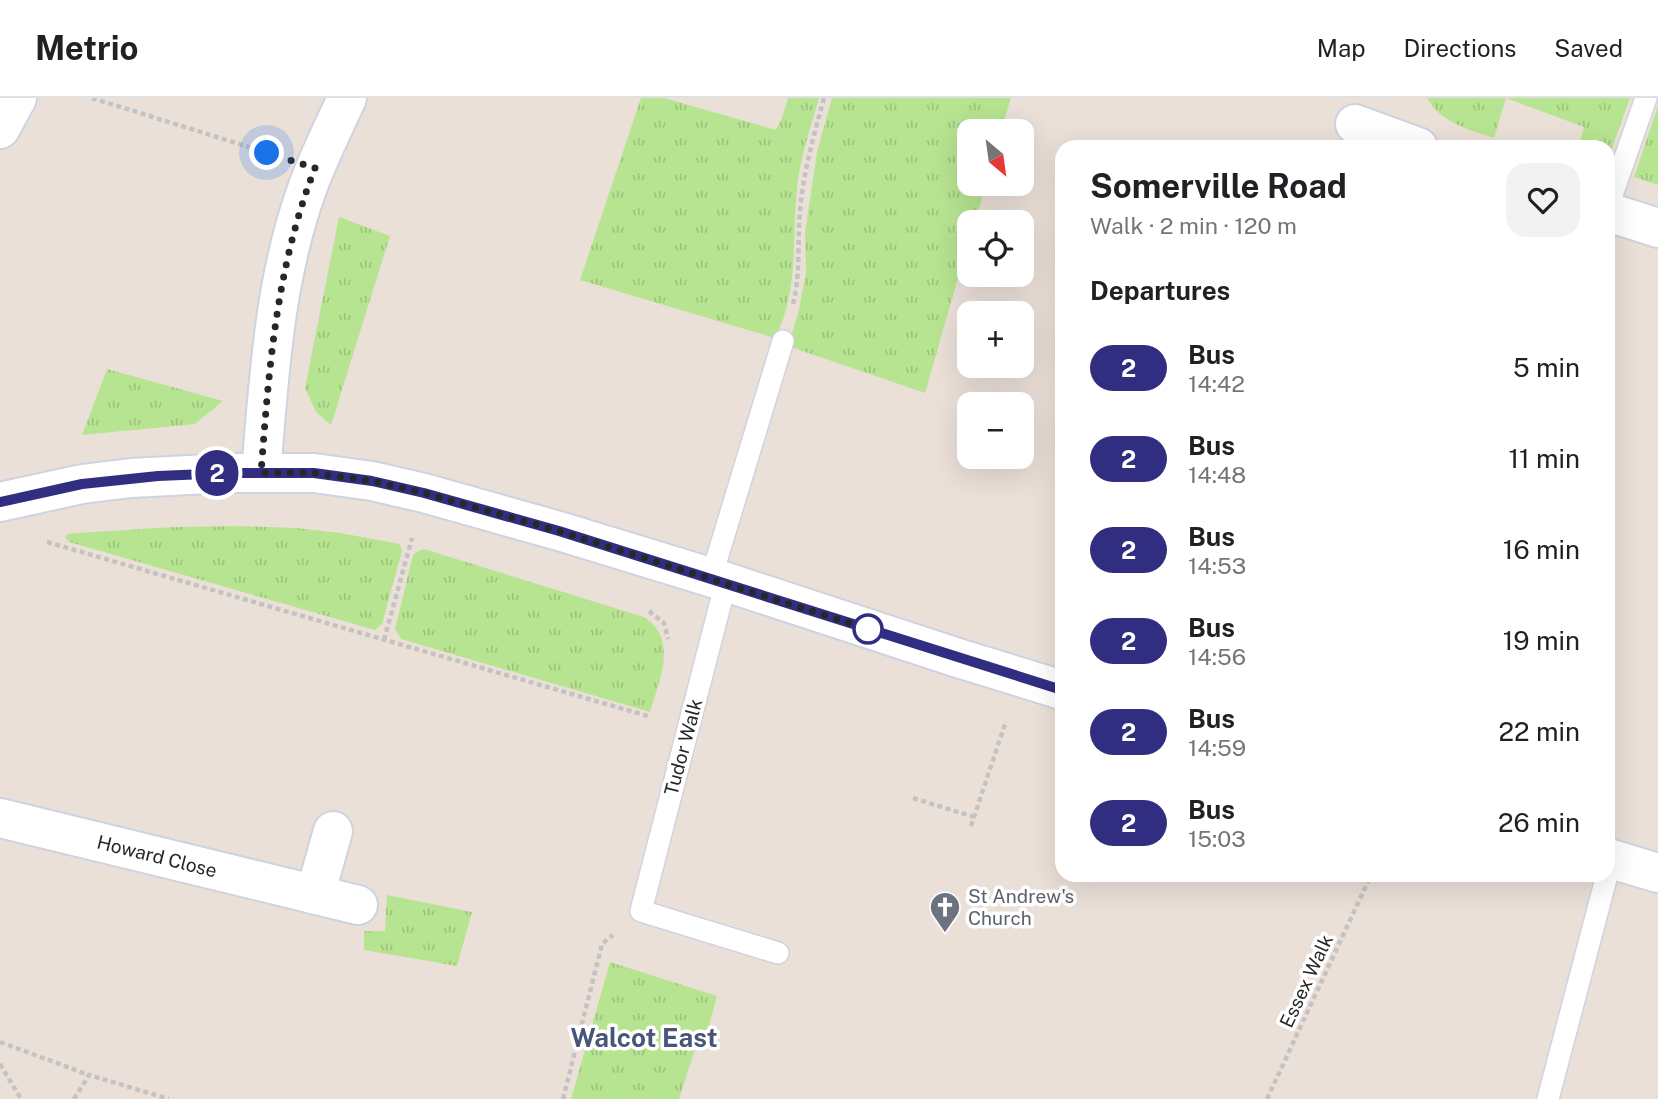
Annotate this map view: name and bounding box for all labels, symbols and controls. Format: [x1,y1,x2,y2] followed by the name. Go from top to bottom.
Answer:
[35,29,138,67] text: Metrio
[1317,34,1366,62] text: Map
[1404,34,1516,62] text: Directions
[1554,34,1623,62] text: Saved
[957,119,1034,196] north arrow
[957,119,1034,469] map controls
[249,135,284,170] your location
[1506,163,1580,237] button: heart
[1090,167,1347,205] text: Somerville Road
[957,210,1034,287] button: locate
[1090,212,1297,239] text: Walk · 2 min · 120 m
[1090,275,1230,306] text: Departures
[957,301,1034,378] button: +
[1188,339,1235,370] text: Bus
[1513,352,1580,383] text: 5 min
[1121,354,1136,382] text: 2
[1188,370,1245,397] text: 14:42
[957,392,1034,469] button: −
[1188,430,1235,461] text: Bus
[1508,443,1580,474] text: 11 min
[1121,445,1136,473] text: 2
[194,450,240,496] line badge: 2
[209,459,225,487] text: 2
[1188,461,1246,488] text: 14:48
[1188,521,1235,552] text: Bus
[1503,534,1580,565] text: 16 min
[1121,536,1136,564] text: 2
[1188,552,1246,579] text: 14:53
[1188,612,1235,643] text: Bus
[853,614,883,644] unlabelled marker
[1503,625,1580,656] text: 19 min
[1121,627,1136,655] text: 2
[1188,643,1246,670] text: 14:56
[660,696,707,798] street label: Tudor Walk
[1188,703,1235,734] text: Bus
[1499,716,1580,747] text: 22 min
[1121,718,1136,746] text: 2
[1188,734,1246,761] text: 14:59
[1188,794,1235,825] text: Bus
[1498,807,1580,838] text: 26 min
[1121,809,1136,837] text: 2
[1188,825,1246,852] text: 15:03
[95,830,219,882] street label: Howard Close
[968,885,1074,929] place label: St Andrew's Church
[928,890,962,934] church icon: St Andrew's Church
[1275,931,1337,1031] street label: Essex Walk
[570,1022,718,1053] district label: Walcot East

